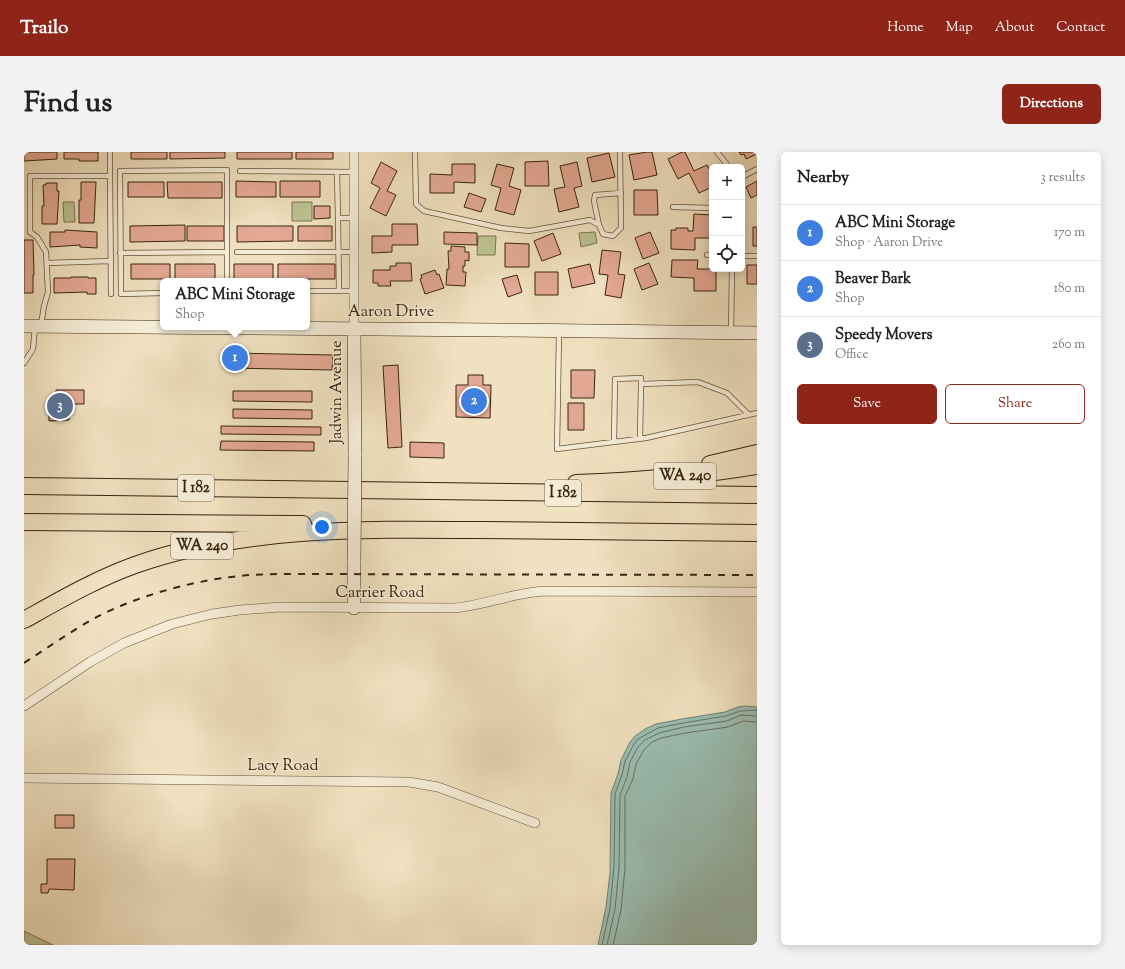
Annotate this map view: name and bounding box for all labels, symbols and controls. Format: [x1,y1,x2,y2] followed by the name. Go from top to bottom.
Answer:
[20,15,68,42] text: Trailo
[887,18,924,38] text: Home
[946,18,973,38] text: Map
[995,18,1034,38] text: About
[1056,18,1105,38] text: Contact
[24,84,112,124] text: Find us
[1002,84,1101,124] button: Directions
[709,164,745,272] map controls
[709,164,745,200] button: +
[797,166,849,190] text: Nearby
[1040,169,1085,187] text: 3 results
[709,200,745,236] button: −
[835,213,955,234] text: ABC Mini Storage
[808,224,812,242] text: 1
[1054,224,1085,242] text: 170 m
[835,234,943,252] text: Shop · Aaron Drive
[709,236,745,272] button: locate
[835,269,911,290] text: Beaver Bark
[160,278,310,330] popup
[807,280,813,298] text: 2
[1054,280,1085,298] text: 180 m
[175,285,295,306] text: ABC Mini Storage
[835,290,864,308] text: Shop
[348,301,434,324] street label: Aaron Drive
[175,306,204,324] text: Shop
[835,325,933,346] text: Speedy Movers
[807,336,813,354] text: 3
[1052,336,1085,354] text: 260 m
[326,340,349,445] street label: Jadwin Avenue
[222,343,248,373] pin: 1
[835,346,868,364] text: Office
[797,384,937,424] button: Save
[945,384,1085,424] button: Share
[461,386,487,416] pin: 2
[47,391,73,421] pin: 3
[654,463,716,489] road number: WA 240
[178,475,214,501] road number: I 182
[545,480,581,506] road number: I 182
[312,517,332,537] your location
[171,533,233,559] road number: WA 240
[335,582,425,605] street label: Carrier Road
[248,755,318,778] street label: Lacy Road

